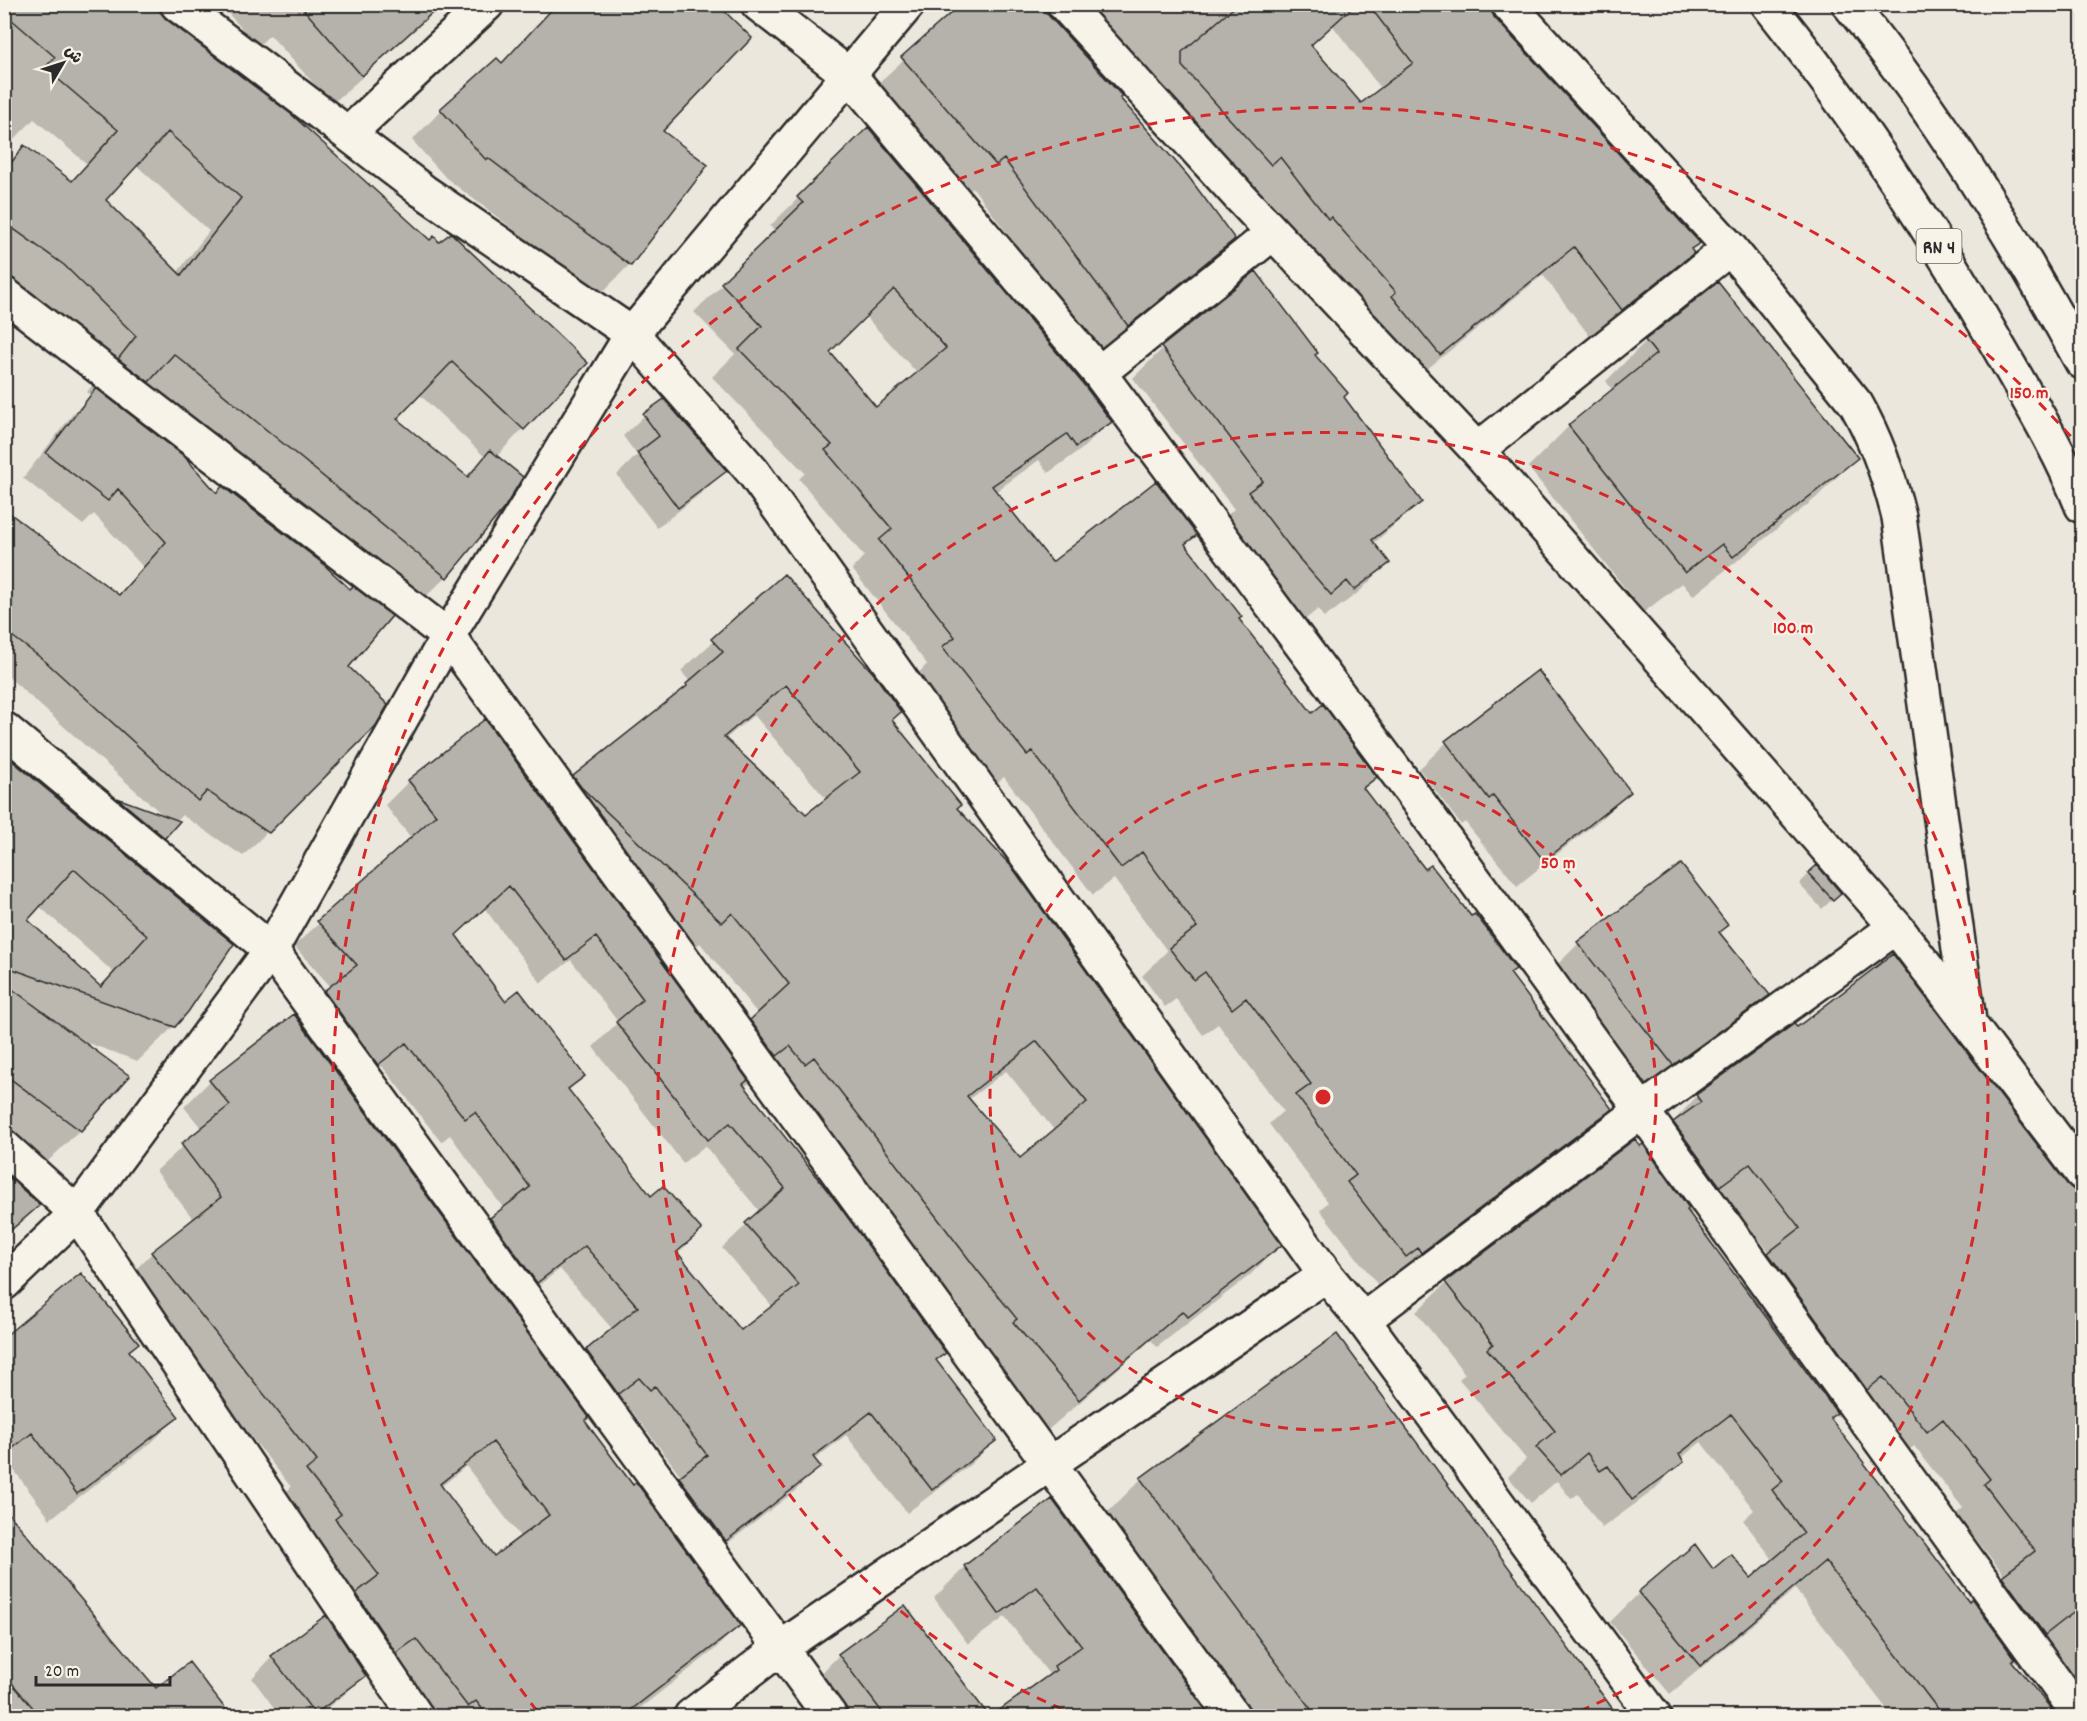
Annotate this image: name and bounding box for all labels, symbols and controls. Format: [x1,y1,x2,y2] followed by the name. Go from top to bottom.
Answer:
[33,33,93,93] north arrow
[58,41,87,69] text: ش
[1916,229,1962,263] road number: RN 4
[2010,382,2048,407] text: 150 m
[1773,617,1813,642] text: 100 m
[1541,852,1575,877] text: 50 m
[1313,1087,1333,1107] centre of rings
[36,1649,170,1687] scale bar
[45,1660,79,1685] text: 20 m

